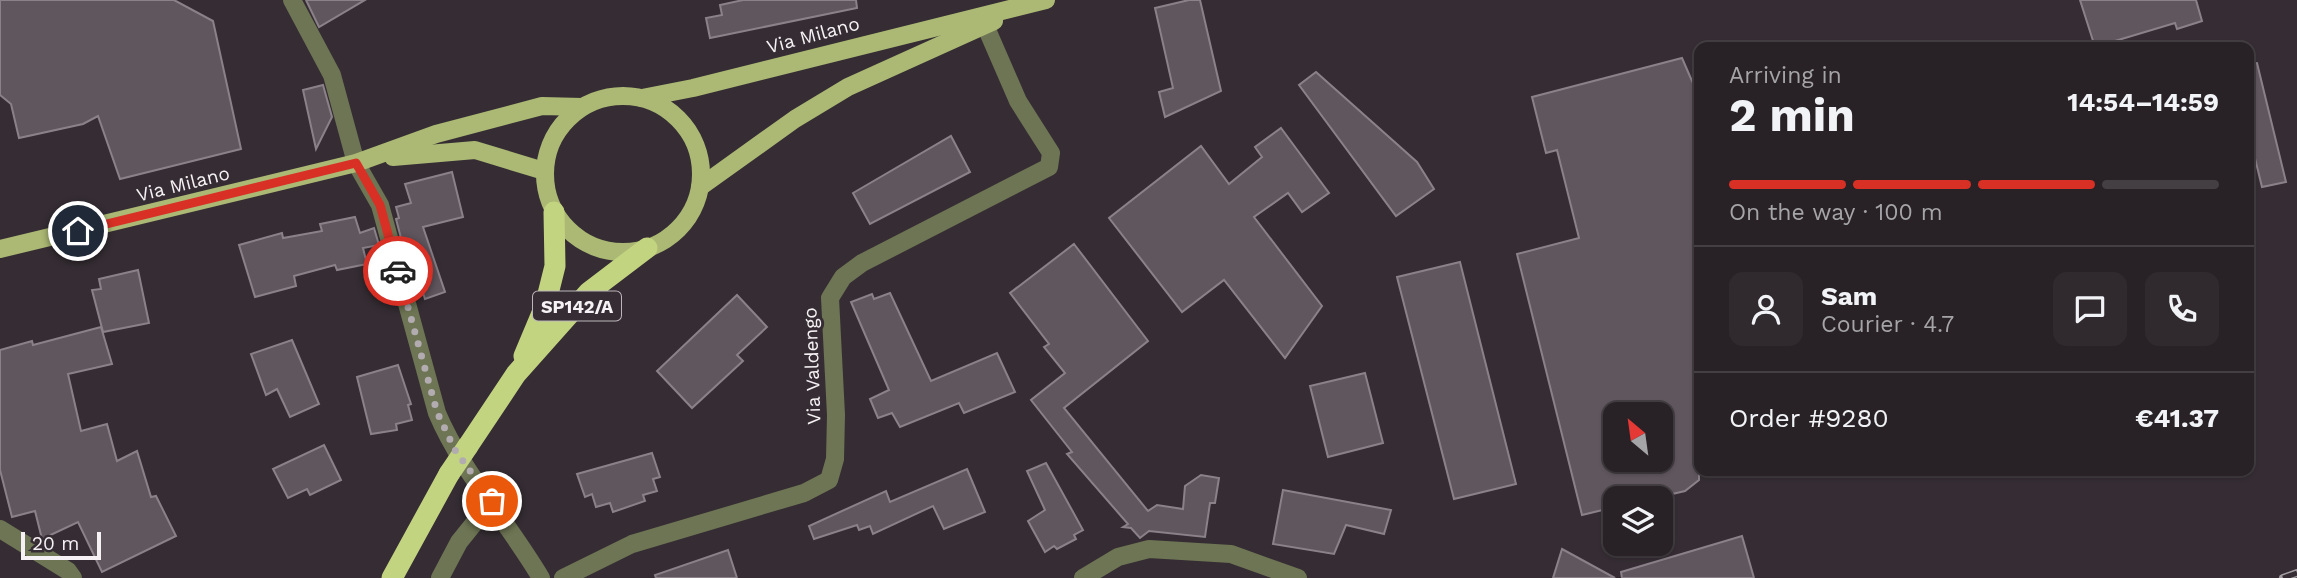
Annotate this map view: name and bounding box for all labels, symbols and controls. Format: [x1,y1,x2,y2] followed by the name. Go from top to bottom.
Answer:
[764,12,862,58] street label: Via Milano
[1729,62,1842,89] text: Arriving in
[2067,87,2219,117] text: 14:54–14:59
[1729,88,1855,142] text: 2 min
[134,161,232,207] street label: Via Milano
[1729,199,1943,226] text: On the way · 100 m
[48,201,108,261] pin
[59,212,97,250] icon: home
[363,236,433,306] courier
[379,252,417,290] icon: car
[1729,272,1803,346] button: person
[2053,272,2127,346] button: chat
[2145,272,2219,346] button: phone
[1821,281,1877,311] text: Sam
[533,292,621,320] road number: SP142/A
[798,307,826,425] street label: Via Valdengo
[1821,311,1954,338] text: Courier · 4.7
[1603,402,1673,472] north arrow
[1603,402,1673,556] map controls
[1729,403,1889,433] text: Order #9280
[2135,403,2219,433] text: €41.37
[462,471,522,531] pin
[473,482,511,520] icon: bag
[1603,486,1673,556] button: layers
[21,529,102,561] scale bar
[32,532,79,555] text: 20 m

